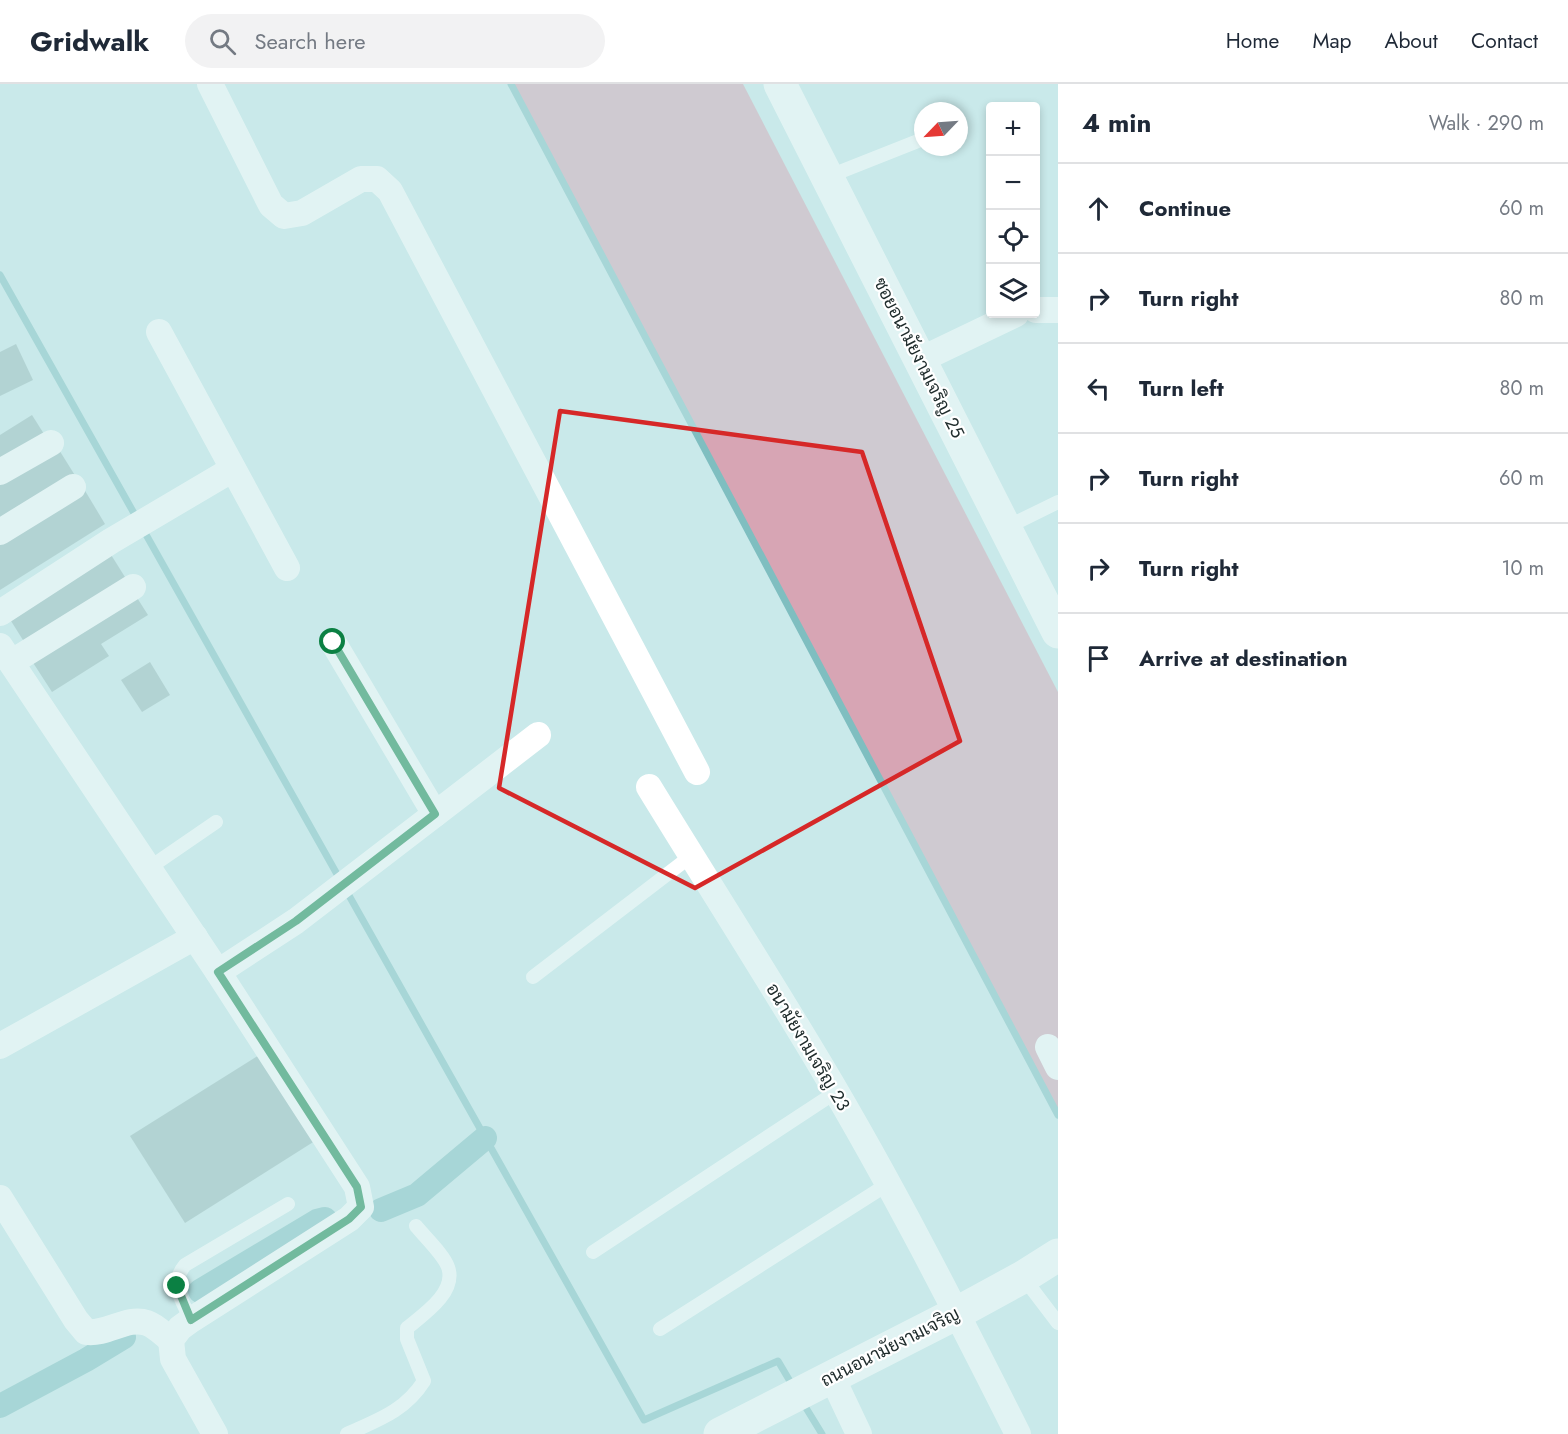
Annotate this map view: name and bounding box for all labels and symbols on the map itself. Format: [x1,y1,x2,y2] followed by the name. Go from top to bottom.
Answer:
[914,102,968,156] north arrow
[867,273,971,443] street label: ซอยอนามัยงามเจริญ 25
[319,628,345,654] route start
[760,978,857,1116] street label: อนามัยงามเจริญ 23
[163,1272,189,1298] route end
[816,1301,964,1393] street label: ถนนอนามัยงามเจริญ

